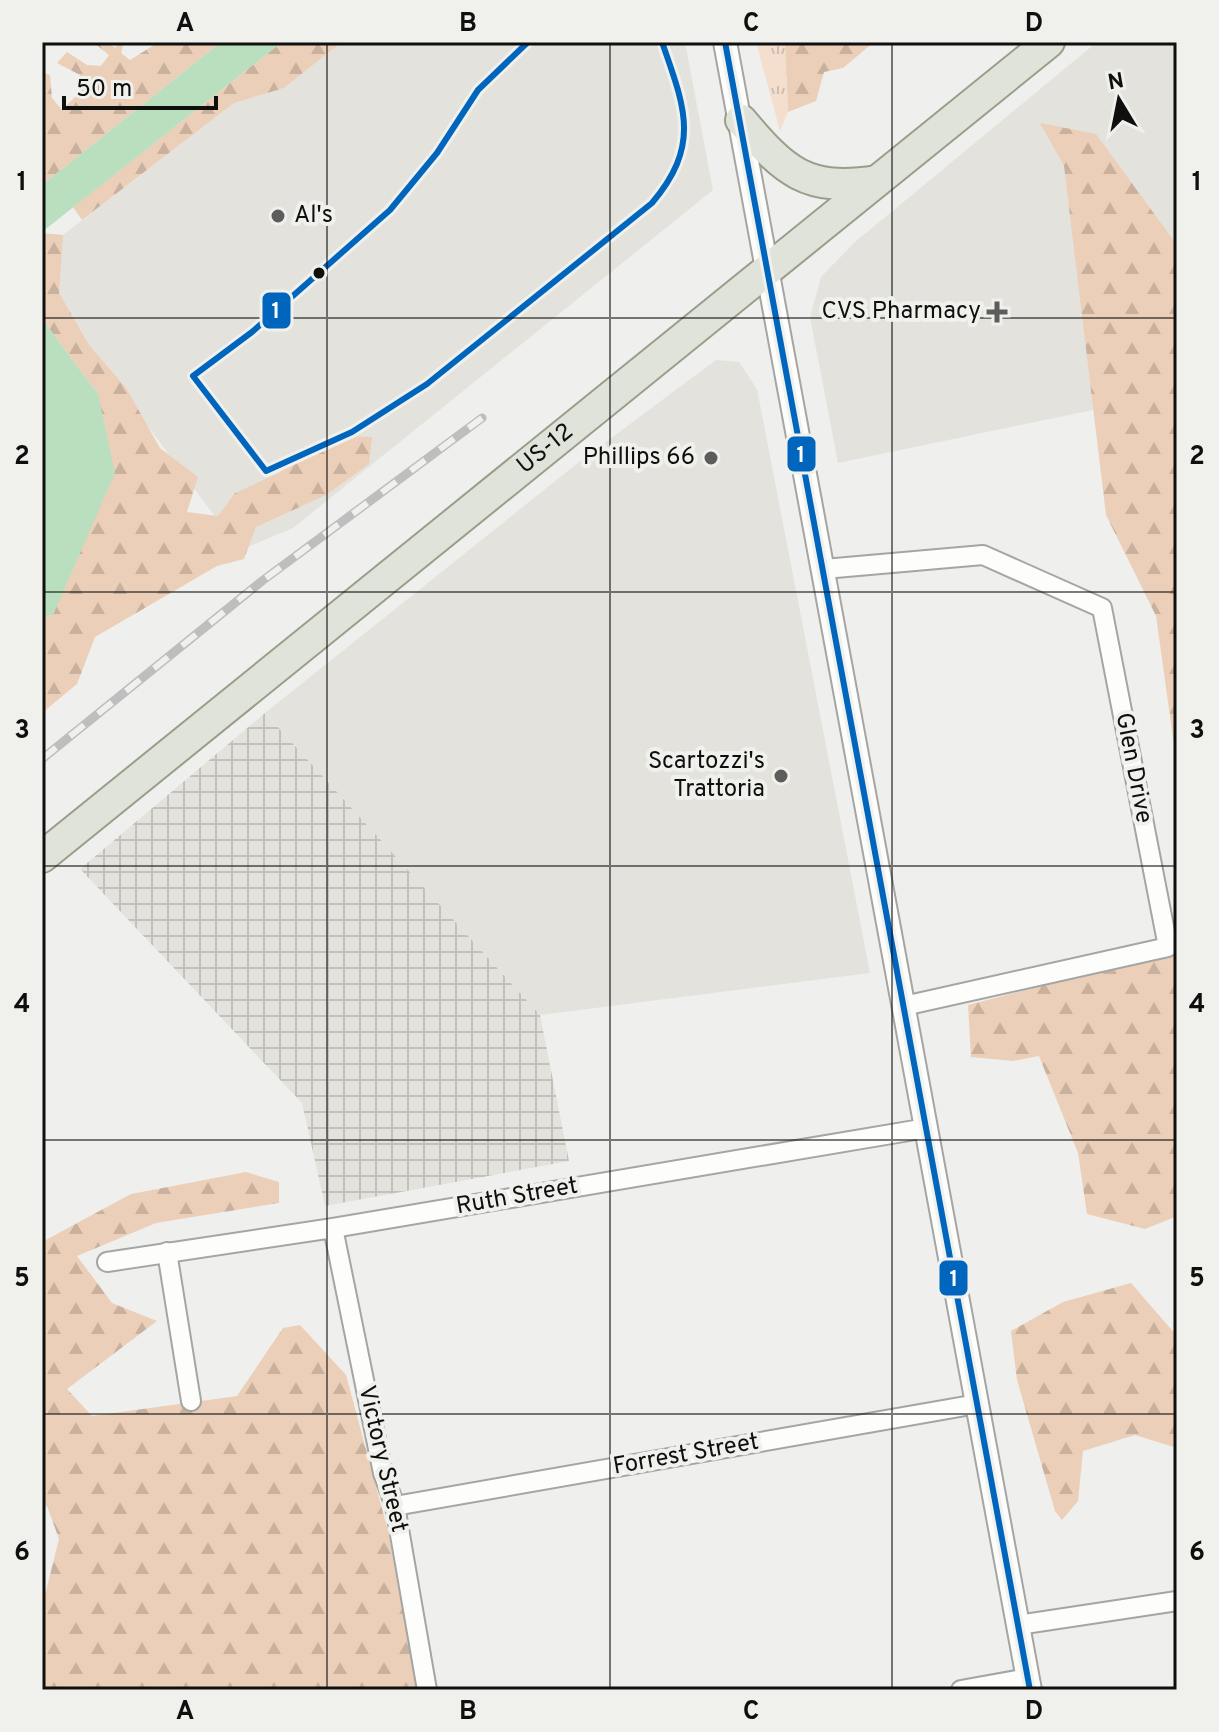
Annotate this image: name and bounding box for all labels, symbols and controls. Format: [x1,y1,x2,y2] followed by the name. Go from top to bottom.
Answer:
[176,8,194,41] text: A
[459,8,477,41] text: B
[743,8,759,41] text: C
[1025,8,1043,41] text: D
[64,60,216,110] scale bar
[1079,60,1159,140] north arrow
[1106,68,1126,97] text: N
[76,75,132,105] text: 50 m
[17,167,27,200] text: 1
[1192,167,1202,200] text: 1
[294,201,333,231] place label: Al's
[269,207,287,225] marker: Al's
[311,265,327,281] unlabelled marker
[261,291,292,330] line badge: 1
[821,297,981,327] place label: CVS Pharmacy
[272,299,280,326] text: 1
[988,303,1006,321] marker: CVS Pharmacy
[511,417,580,481] street label: US-12
[786,435,817,473] line badge: 1
[14,441,30,474] text: 2
[1189,441,1205,474] text: 2
[583,443,695,473] place label: Phillips 66
[797,443,805,470] text: 1
[702,449,720,467] marker: Phillips 66
[1108,710,1158,826] street label: Glen Drive
[14,715,30,748] text: 3
[1189,715,1205,748] text: 3
[648,747,765,805] place label: Scartozzi's Trattoria
[772,767,790,785] marker: Scartozzi's Trattoria
[14,989,30,1022] text: 4
[1189,989,1205,1022] text: 4
[454,1172,580,1222] street label: Ruth Street
[938,1259,969,1297] line badge: 1
[14,1263,30,1296] text: 5
[1189,1263,1205,1296] text: 5
[950,1267,958,1294] text: 1
[351,1383,413,1535] street label: Victory Street
[611,1427,761,1483] street label: Forrest Street
[14,1537,30,1570] text: 6
[1189,1537,1205,1570] text: 6
[176,1696,194,1729] text: A
[459,1696,477,1729] text: B
[743,1696,759,1729] text: C
[1025,1696,1043,1729] text: D

